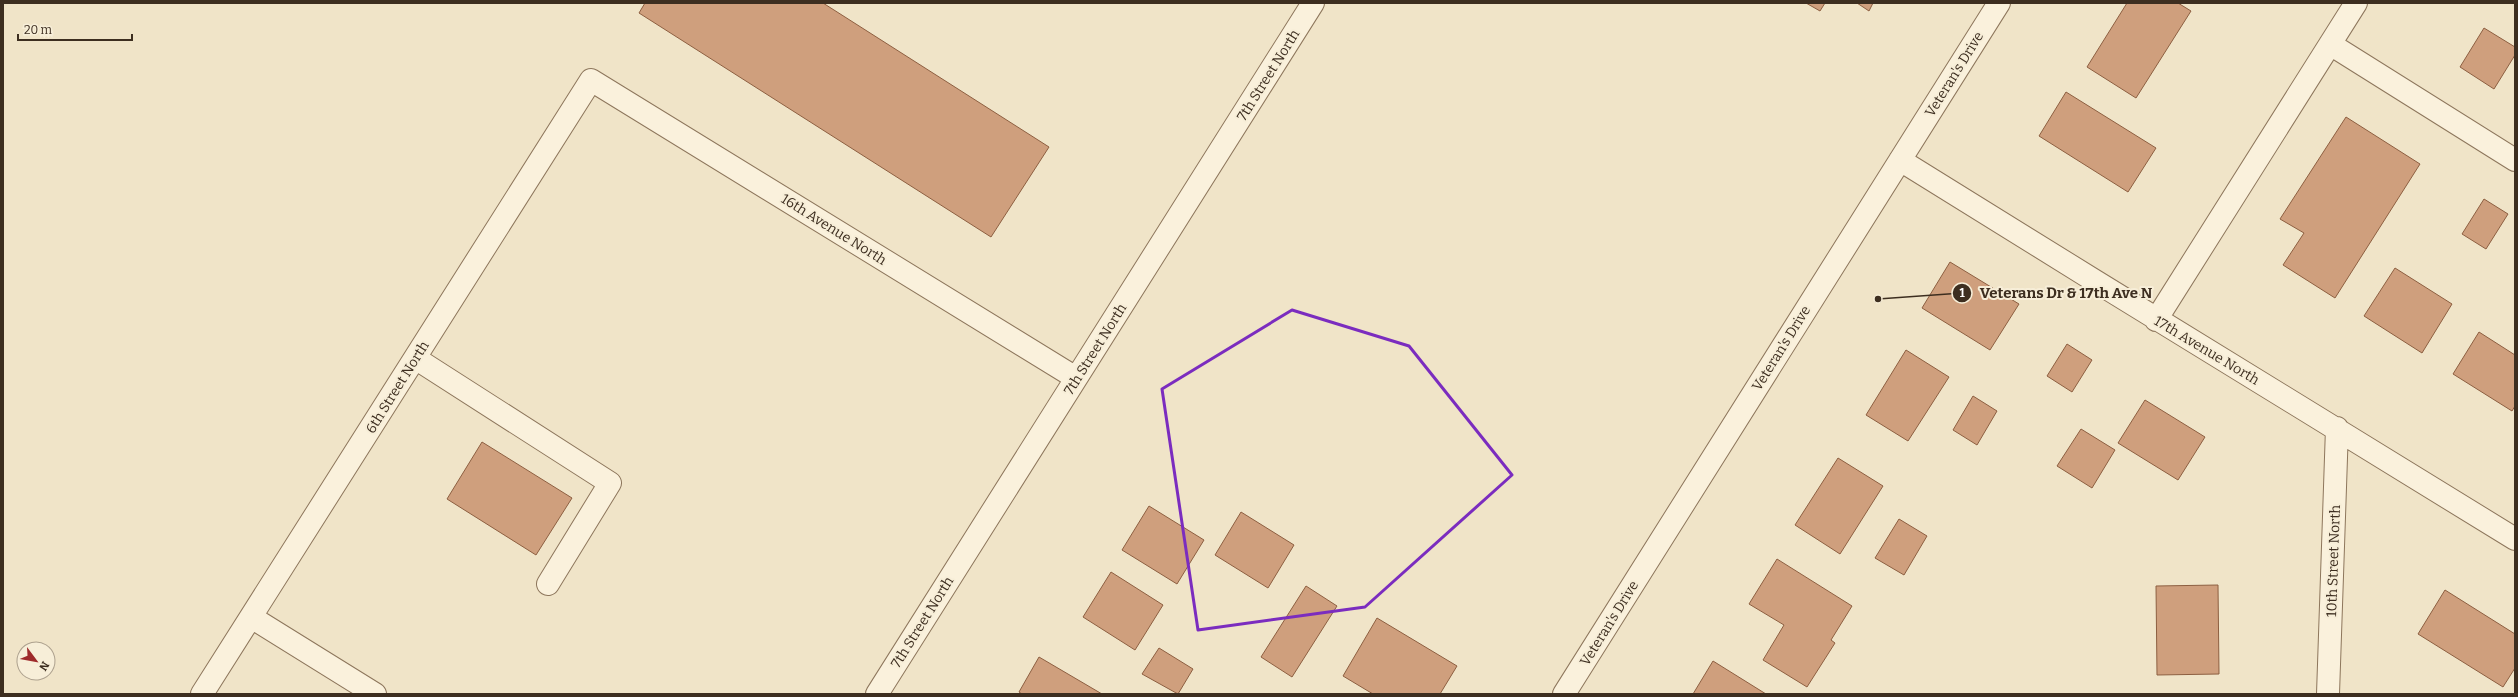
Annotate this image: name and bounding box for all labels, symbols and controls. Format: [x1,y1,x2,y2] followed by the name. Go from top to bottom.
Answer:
[18,16,132,42] scale bar
[24,23,53,37] text: 20 m
[1234,26,1303,124] street label: 7th Street North
[1922,29,1987,120] street label: Veteran's Drive
[778,190,890,269] street label: 16th Avenue North
[1952,280,2160,307] callout: Veterans Dr & 17th Ave N
[1980,284,2153,302] text: Veterans Dr & 17th Ave N
[1959,286,1965,300] text: 1
[1061,300,1130,398] street label: 7th Street North
[1749,303,1814,394] street label: Veteran's Drive
[2151,312,2263,389] street label: 17th Avenue North
[362,338,433,437] street label: 6th Street North
[2323,504,2344,617] street label: 10th Street North
[888,573,957,671] street label: 7th Street North
[1577,578,1642,669] street label: Veteran's Drive
[16,641,56,681] north arrow
[36,659,52,674] text: N

